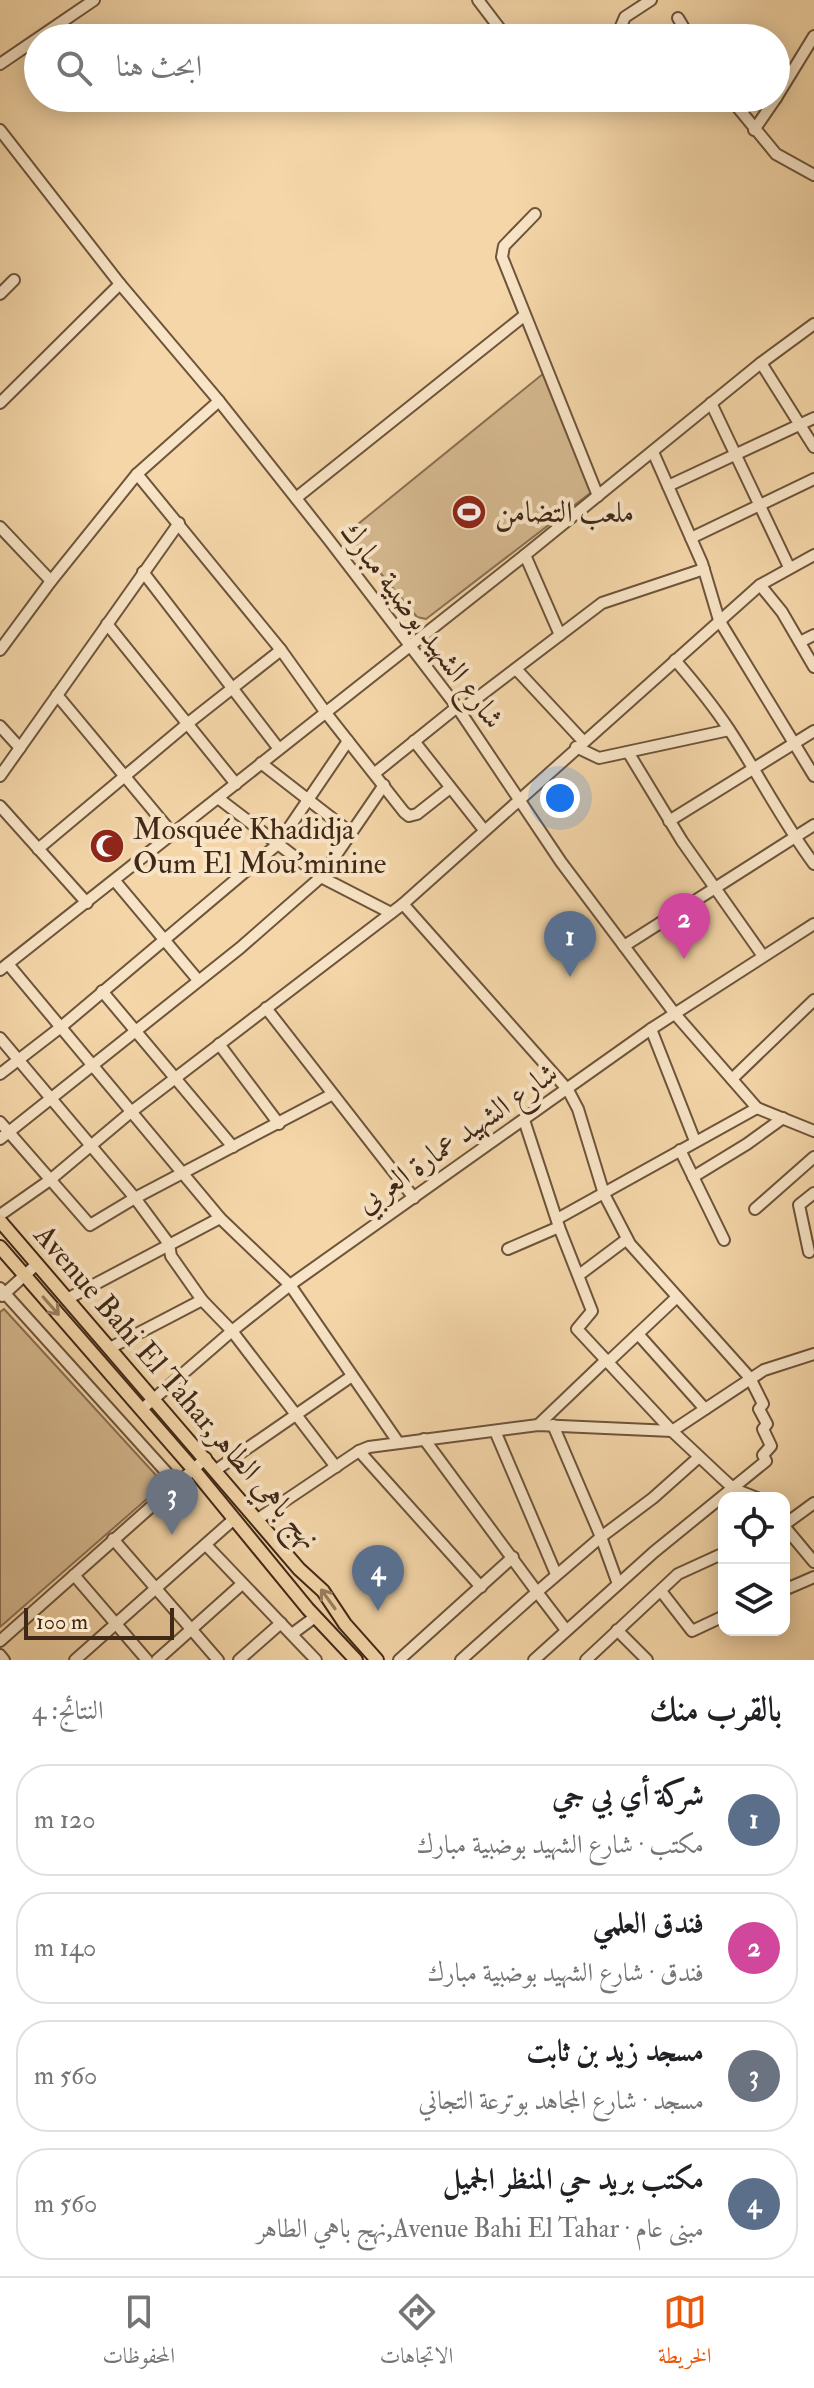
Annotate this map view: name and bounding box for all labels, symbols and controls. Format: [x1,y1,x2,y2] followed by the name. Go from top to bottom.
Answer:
[24,24,790,112] search box
[52,46,96,90] icon: search
[116,48,202,85] text: ابحث هنا
[450,493,488,531] sports icon: ملعب التضامن
[495,494,634,532] place label: ملعب التضامن
[327,514,512,740] street label: شارع الشهيد بوضبية مبارك
[540,778,580,818] your location
[133,811,386,882] place label: Mosquée Khadidja Oum El Mou'minine
[88,827,126,865] mosque icon: Mosquée Khadidja Oum El Mou'minine
[658,893,710,959] pin: 2
[544,911,596,977] pin: 1
[349,1055,569,1226] street label: شارع الشهيد عمارة العربي
[19,1216,328,1562] street label: Avenue Bahi El Tahar,نهج باهي الطاهر
[42,1296,60,1316] one-way arrow
[146,1469,198,1535] pin: 3
[718,1492,790,1636] map controls
[718,1492,790,1564] button: locate
[352,1545,404,1611] pin: 4
[718,1564,790,1636] button: layers
[320,1589,336,1611] one-way arrow
[24,1604,174,1640] scale bar
[36,1608,88,1636] text: 100 m
[649,1688,782,1731] text: بالقرب منك
[32,1695,104,1727] text: النتائج: 4
[552,1777,704,1814] text: شركة أي بي جي
[34,1804,95,1836] text: 120 m
[749,1804,759,1836] text: 1
[417,1829,704,1861] text: مكتب · شارع الشهيد بوضبية مبارك
[592,1905,704,1942] text: فندق العلمي
[34,1932,96,1964] text: 140 m
[747,1932,761,1964] text: 2
[427,1957,704,1989] text: فندق · شارع الشهيد بوضبية مبارك
[526,2033,704,2070] text: مسجد زيد بن ثابت
[34,2060,97,2092] text: 560 m
[749,2060,759,2092] text: 3
[418,2085,704,2117] text: مسجد · شارع المجاهد بوترعة التجاني
[442,2161,704,2198] text: مكتب بريد حي المنظر الجميل
[34,2188,97,2220] text: 560 m
[747,2188,761,2220] text: 4
[256,2213,704,2245] text: مبنى عام · Avenue Bahi El Tahar,نهج باهي الطاهر
[102,2290,175,2377] tab: المحفوظات
[380,2290,453,2377] tab: الاتجاهات
[658,2290,712,2377] tab: الخريطة

